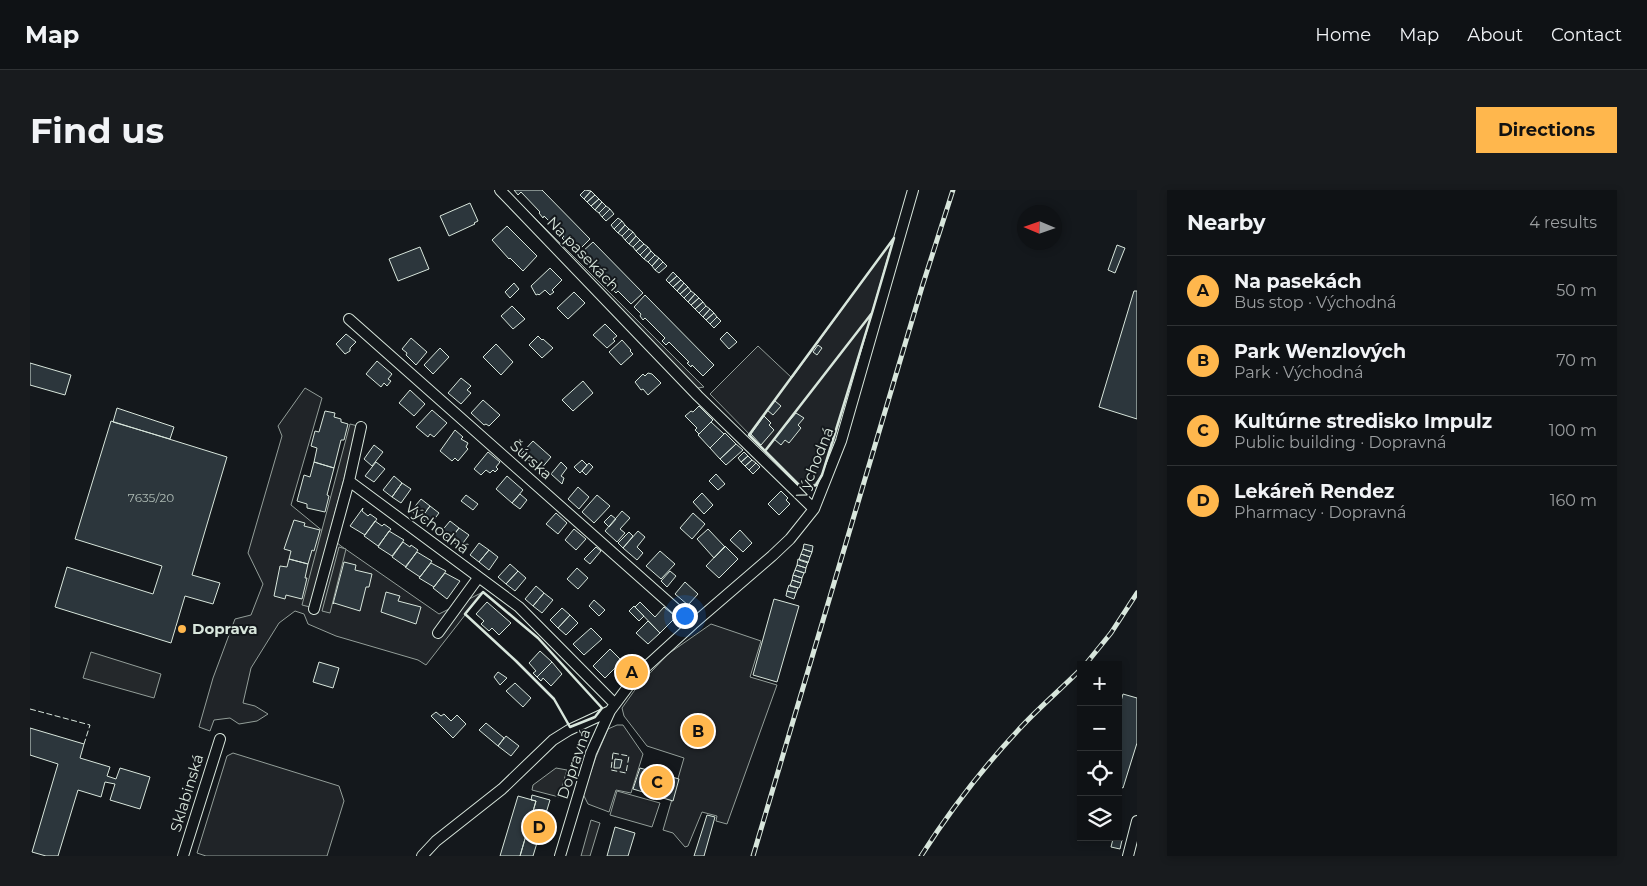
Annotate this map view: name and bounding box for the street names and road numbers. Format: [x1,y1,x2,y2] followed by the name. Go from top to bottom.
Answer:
[543,212,624,295] street label: Na pasekách
[792,424,837,501] street label: Východná
[506,436,556,484] street label: Šúrska
[401,497,473,558] street label: Východná
[553,726,594,802] street label: Dopravná
[166,752,207,834] street label: Sklabinská

